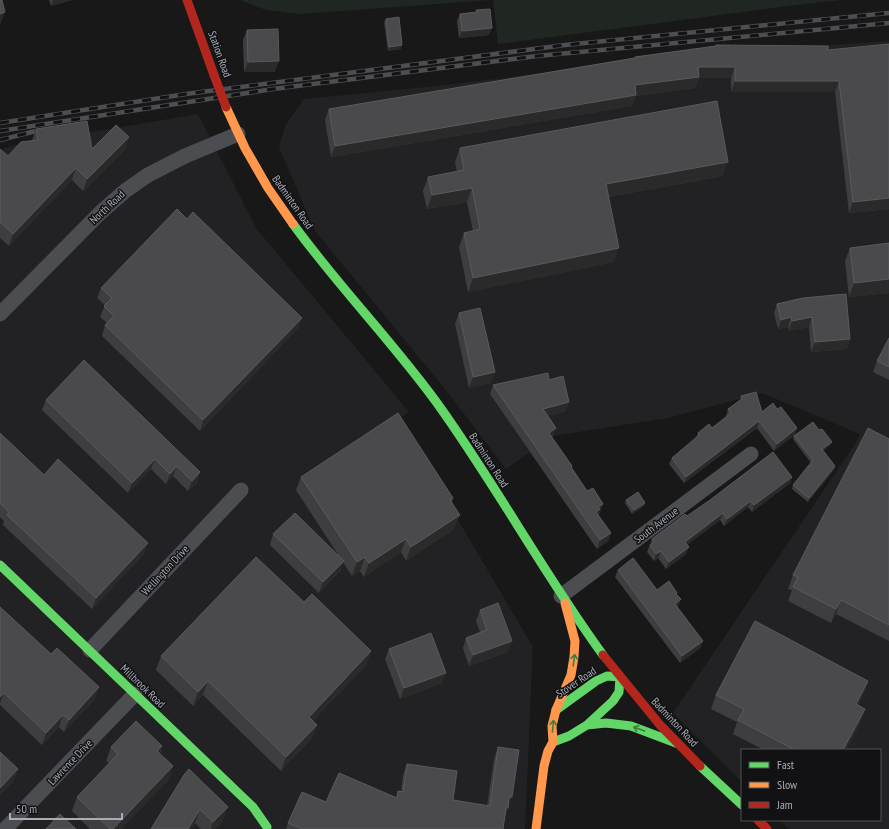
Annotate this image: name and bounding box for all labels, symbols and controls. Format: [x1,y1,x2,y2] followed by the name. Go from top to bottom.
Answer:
[205,29,235,79] street label: Station Road
[269,172,317,232] street label: Badminton Road
[87,187,128,227] street label: North Road
[466,430,512,490] street label: Badminton Road
[631,504,681,546] street label: South Avenue
[138,542,192,598] street label: Wellington Drive
[570,654,577,667] one-way arrow
[118,661,169,711] street label: Millbrook Road
[553,663,599,700] street label: Stover Road
[649,694,702,750] street label: Badminton Road
[550,720,557,733] one-way arrow
[633,725,646,732] one-way arrow
[45,736,96,788] street label: Lawrence Drive
[741,749,881,821] legend
[777,757,795,772] text: Fast
[777,777,798,792] text: Slow
[10,795,122,821] scale bar
[776,797,793,812] text: Jam
[16,801,37,816] text: 50 m

